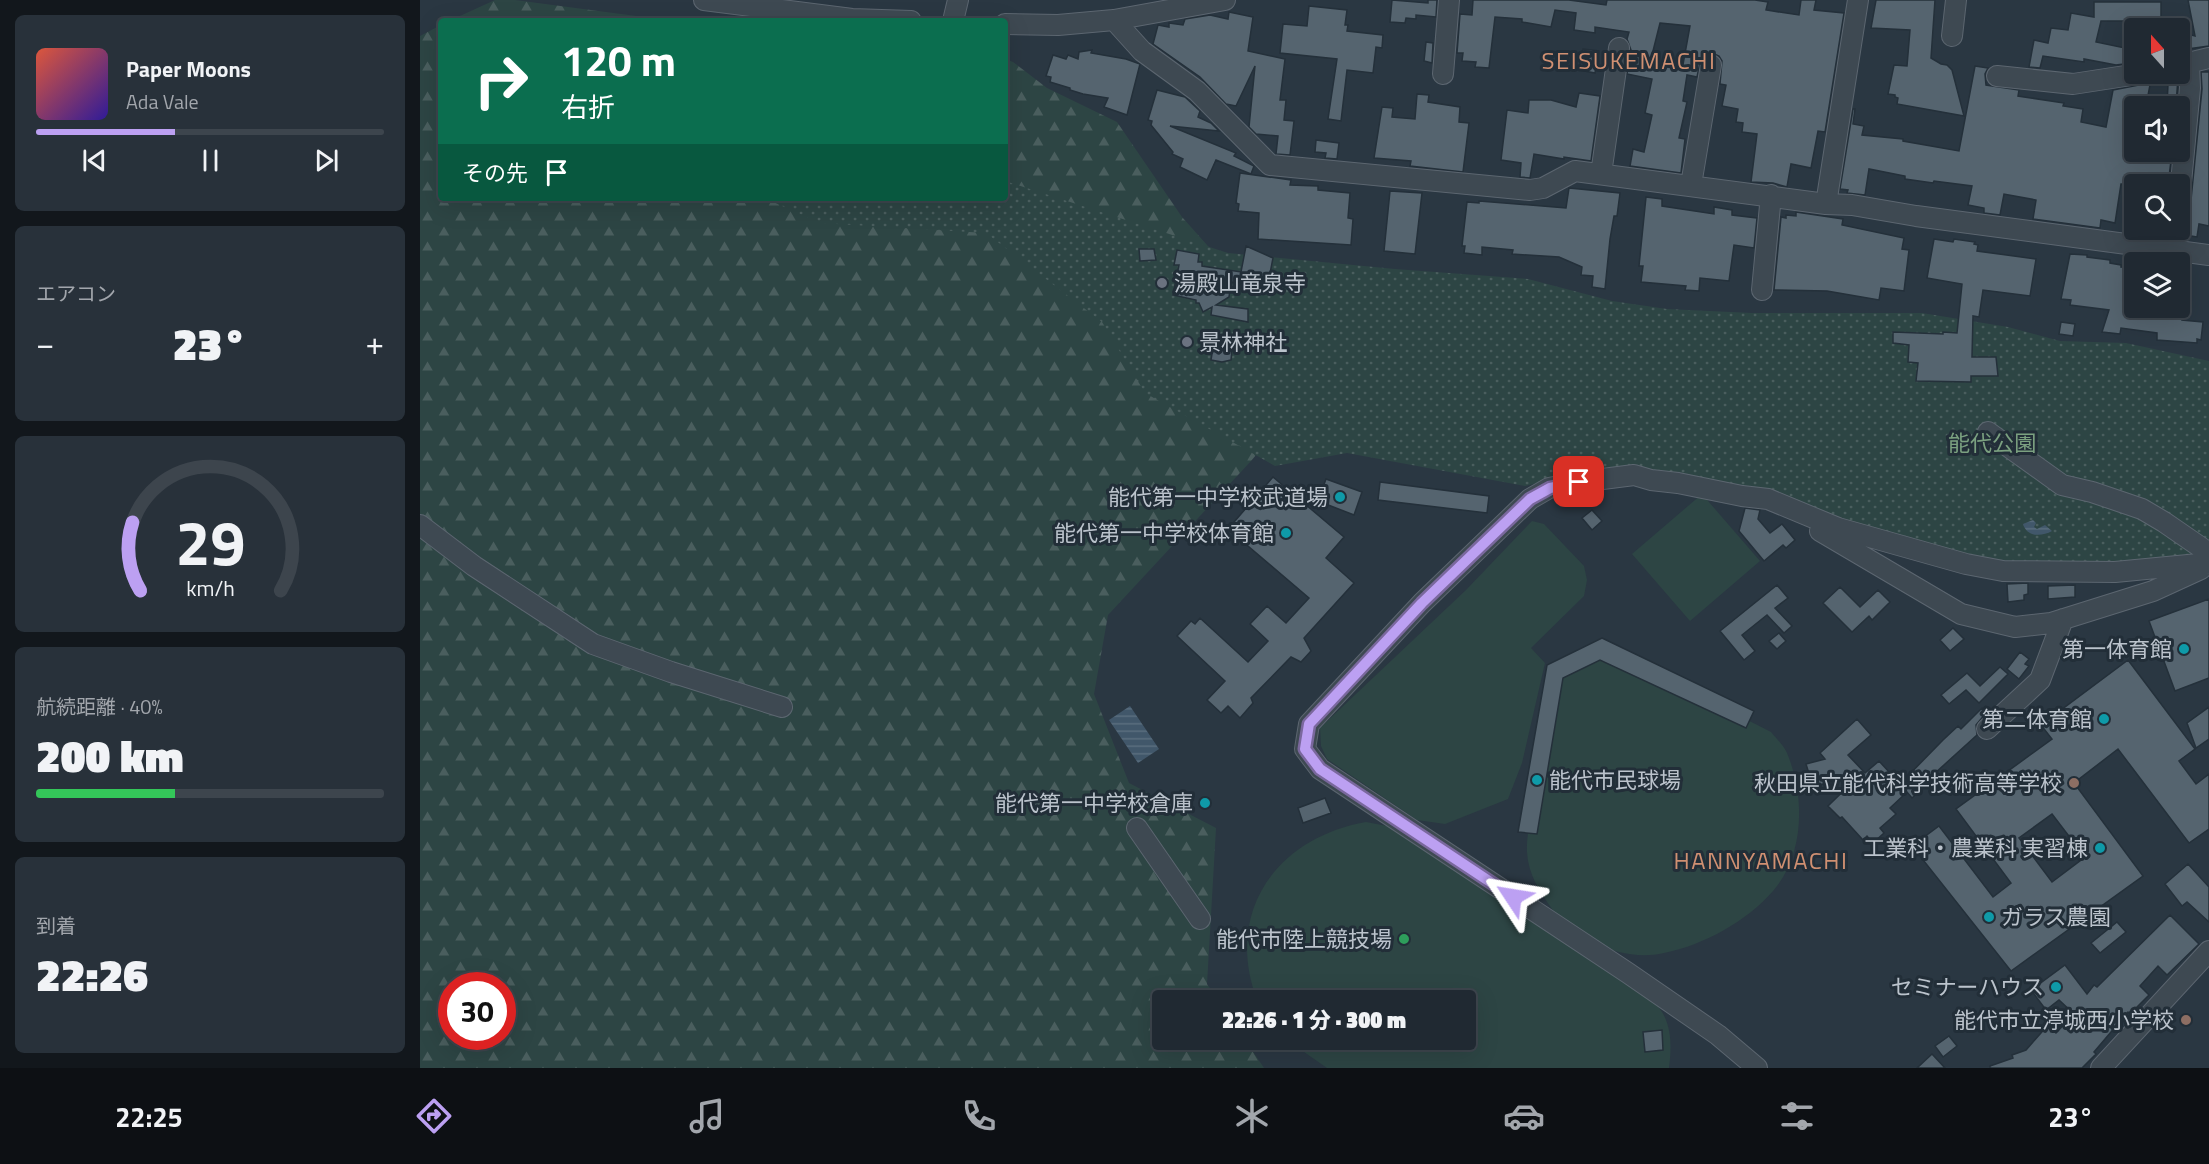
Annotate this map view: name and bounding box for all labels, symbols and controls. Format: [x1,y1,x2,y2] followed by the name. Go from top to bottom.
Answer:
[2124,18,2190,84] north arrow
[2124,18,2190,318] map controls
[561,28,676,92] text: 120 m
[462,42,540,120] icon: right
[1542,42,1716,78] district label: SEISUKEMACHI
[126,52,251,86] text: Paper Moons
[126,86,199,117] text: Ada Vale
[561,86,615,127] text: 右折
[2124,96,2190,162] button: sound
[78,144,111,177] icon: previous
[194,144,227,177] icon: pause
[310,144,343,177] icon: next
[462,156,528,190] text: その先
[540,156,573,189] icon: arrive
[2124,174,2190,240] button: search
[2124,252,2190,318] button: layers
[1174,266,1306,300] place label: 湯殿山竜泉寺
[1155,276,1169,290] marker: 湯殿山竜泉寺
[36,278,116,309] text: エアコン
[173,309,247,377] text: 23°
[36,318,54,368] text: −
[366,318,384,368] text: +
[1199,325,1287,359] place label: 景林神社
[1180,335,1194,349] marker: 景林神社
[1948,426,2036,460] park label: 能代公園
[1553,456,1604,507] pin
[1562,465,1595,498] icon: arrive
[1108,480,1328,514] place label: 能代第一中学校武道場
[1333,490,1347,504] marker: 能代第一中学校武道場
[175,494,245,589] text: 29
[1054,516,1274,550] place label: 能代第一中学校体育館
[1279,526,1293,540] marker: 能代第一中学校体育館
[186,572,234,604] text: km/h
[2062,632,2172,666] place label: 第一体育館
[2177,642,2191,656] marker: 第一体育館
[36,691,163,722] text: 航続距離 · 40%
[1982,702,2092,736] place label: 第二体育館
[2097,712,2111,726] marker: 第二体育館
[36,721,184,789] text: 200 km
[1549,763,1681,797] place label: 能代市民球場
[1754,766,2062,800] place label: 秋田県立能代科学技術高等学校
[1530,773,1544,787] marker: 能代市民球場
[2067,776,2081,790] marker: 秋田県立能代科学技術高等学校
[995,786,1193,820] place label: 能代第一中学校倉庫
[1198,796,1212,810] marker: 能代第一中学校倉庫
[1863,831,2088,865] place label: 工業科・農業科 実習棟
[2093,841,2107,855] marker: 工業科・農業科 実習棟
[1674,842,1848,878] district label: HANNYAMACHI
[1481,865,1545,929] position arrow
[2001,900,2111,934] place label: ガラス農園
[36,910,76,941] text: 到着
[1982,910,1996,924] marker: ガラス農園
[1216,922,1392,956] place label: 能代市陸上競技場
[1397,932,1411,946] marker: 能代市陸上競技場
[36,940,148,1008] text: 22:26
[1890,970,2044,1004] place label: セミナーハウス
[438,972,516,1050] speed limit sign: 30
[2049,980,2063,994] marker: セミナーハウス
[1222,1003,1406,1037] text: 22:26 · 1 分 · 300 m
[1954,1003,2174,1037] place label: 能代市立渟城西小学校
[2179,1013,2193,1027] marker: 能代市立渟城西小学校
[413,1095,455,1137] icon: directions
[686,1095,728,1137] icon: music
[958,1095,1000,1137] icon: phone
[1231,1095,1273,1137] icon: climate
[1503,1095,1545,1137] icon: car
[1776,1095,1818,1137] icon: filters
[115,1096,183,1137] text: 22:25
[2048,1096,2094,1137] text: 23°

